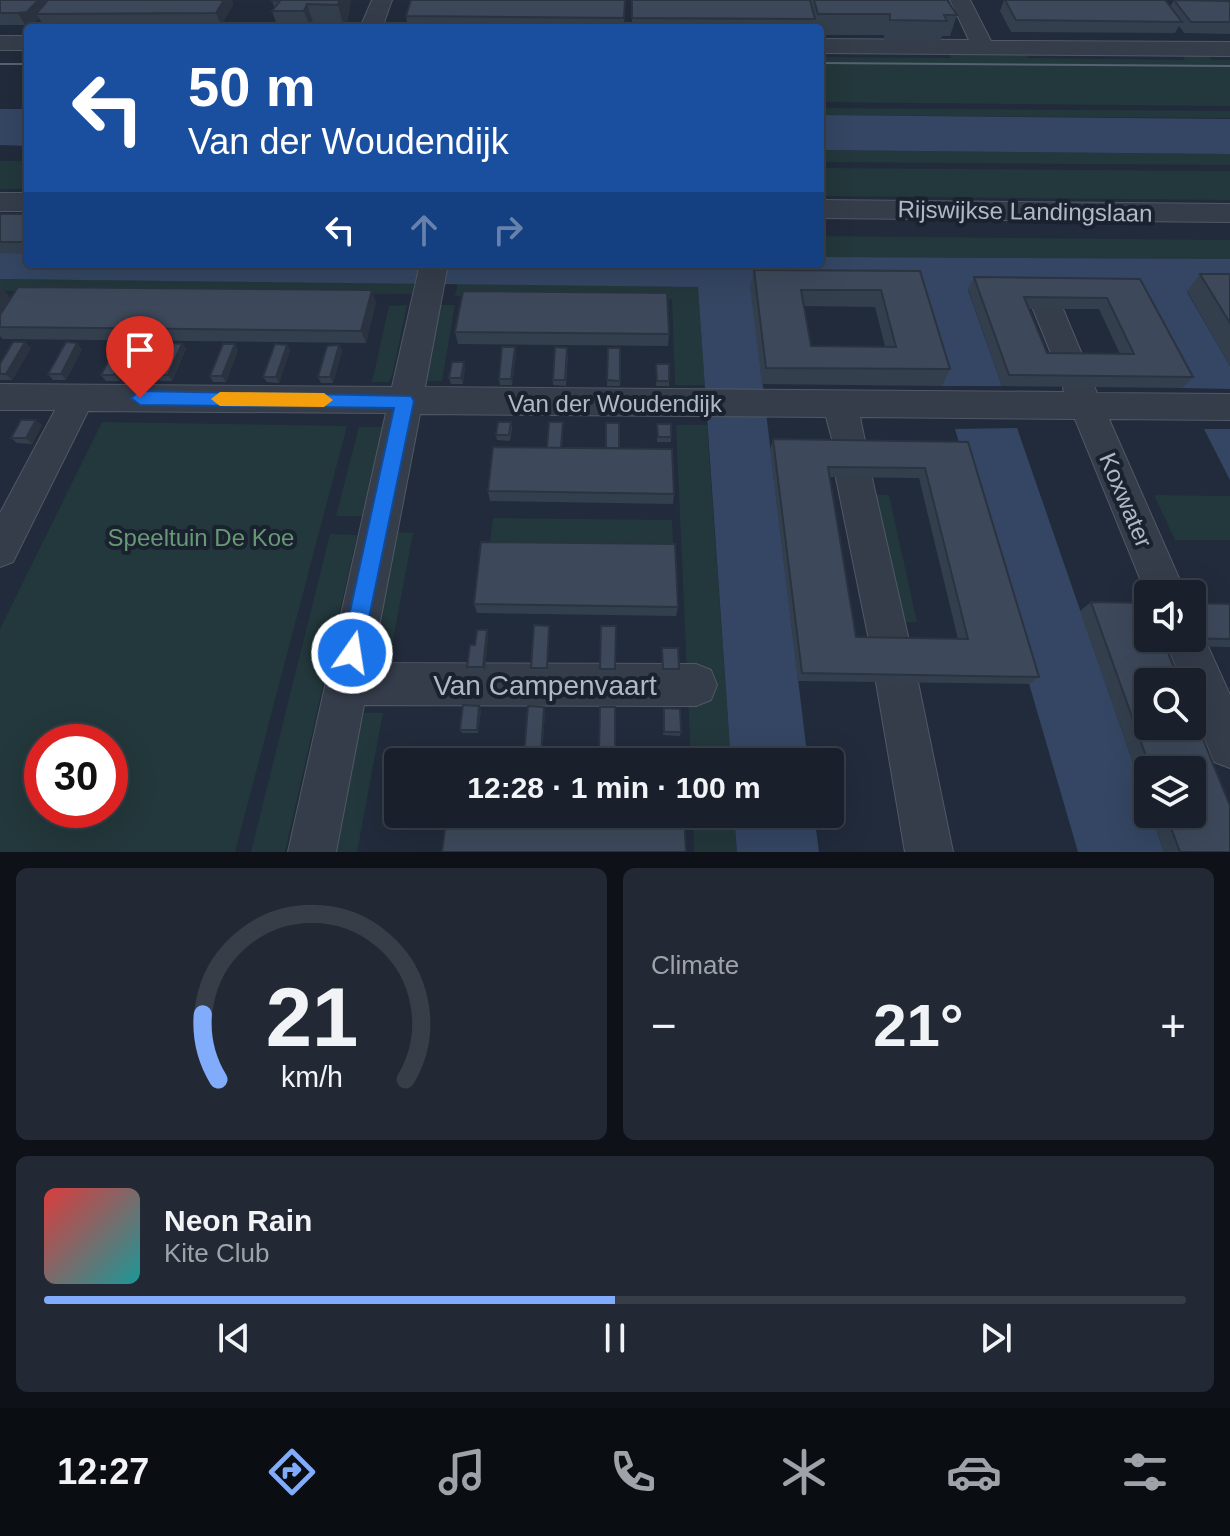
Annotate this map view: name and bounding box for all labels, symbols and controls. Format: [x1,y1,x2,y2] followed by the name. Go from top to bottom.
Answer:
[188,55,316,118] text: 50 m
[56,56,160,160] icon: left
[188,121,509,162] text: Van der Woudendijk
[897,195,1153,227] street label: Rijswijkse Landingslaan
[318,208,362,252] icon: left
[402,208,446,252] icon: ahead
[486,208,530,252] icon: right
[106,316,174,398] pin
[118,328,162,372] icon: arrive
[508,390,723,417] street label: Van der Woudendijk
[1094,449,1158,551] street label: Koxwater
[108,524,294,551] park label: Speeltuin De Koe
[1134,580,1206,828] map controls
[1134,580,1206,652] button: sound
[310,611,394,695] position arrow
[1134,668,1206,740] button: search
[433,670,657,701] street label: Van Campenvaart
[24,724,128,828] speed limit sign: 30
[1134,756,1206,828] button: layers
[467,771,761,804] text: 12:28 · 1 min · 100 m
[651,950,739,980] text: Climate
[265,971,358,1064] text: 21
[873,992,964,1059] text: 21°
[651,1001,677,1050] text: −
[1160,1001,1186,1050] text: +
[281,1061,342,1093] text: km/h
[164,1204,312,1237] text: Neon Rain
[164,1238,270,1268] text: Kite Club
[212,1316,256,1360] icon: previous
[593,1316,637,1360] icon: pause
[974,1316,1018,1360] icon: next
[264,1444,320,1500] icon: directions
[434,1444,490,1500] icon: music
[605,1444,661,1500] icon: phone
[776,1444,832,1500] icon: climate
[946,1444,1002,1500] icon: car
[1117,1444,1173,1500] icon: filters
[57,1451,149,1492] text: 12:27

